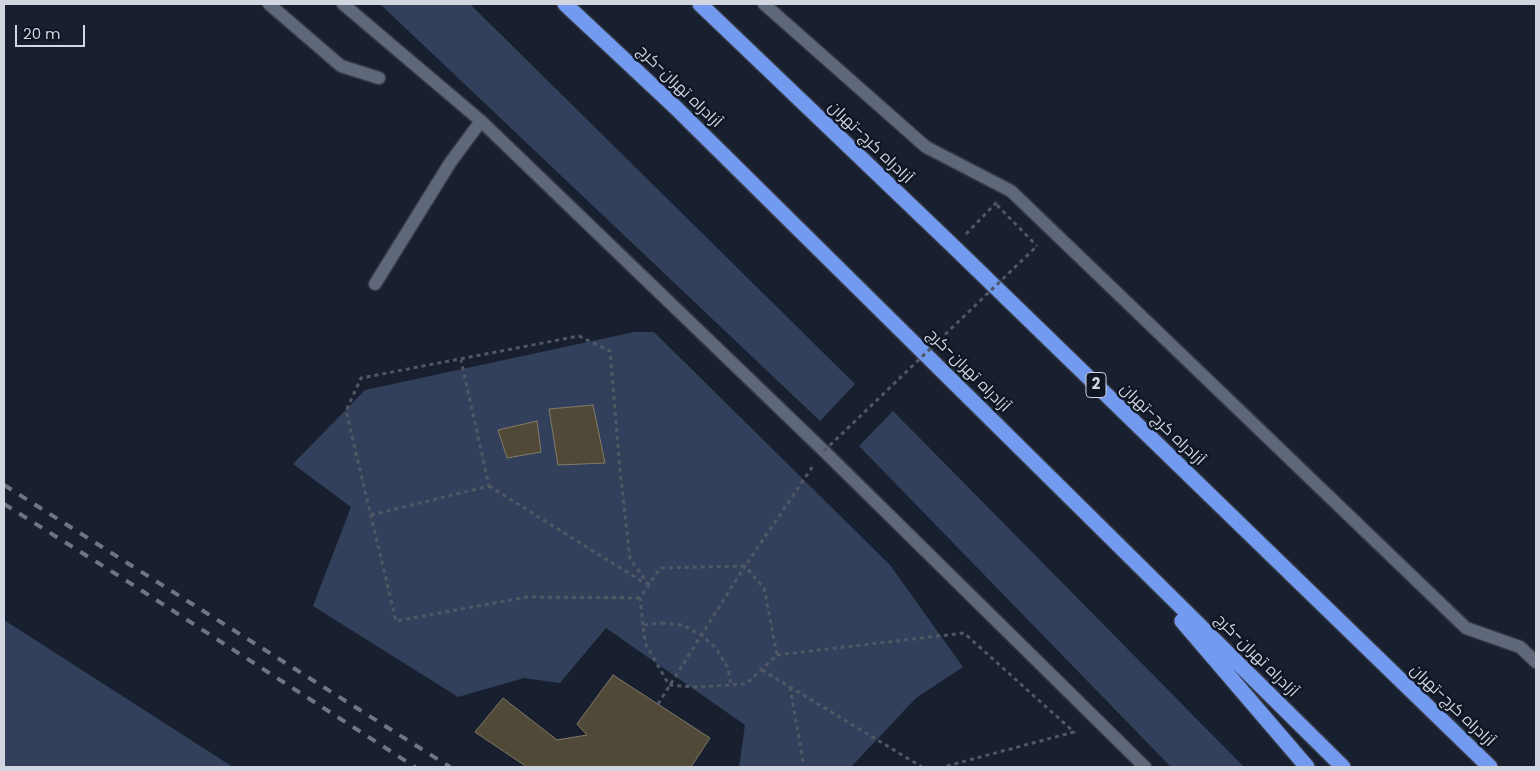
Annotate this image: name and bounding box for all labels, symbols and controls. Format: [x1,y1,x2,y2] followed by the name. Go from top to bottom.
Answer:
[18,15,88,47] scale bar
[23,23,61,44] text: 20 m
[633,42,725,132] street label: آزادراه تهران-کرج
[824,98,916,188] street label: آزادراه کرج-تهران
[922,325,1014,417] street label: آزادراه تهران-کرج
[1086,372,1106,398] road number: 2
[1116,380,1208,470] street label: آزادراه کرج-تهران
[1210,610,1302,702] street label: آزادراه تهران-کرج
[1406,661,1498,751] street label: آزادراه کرج-تهران

